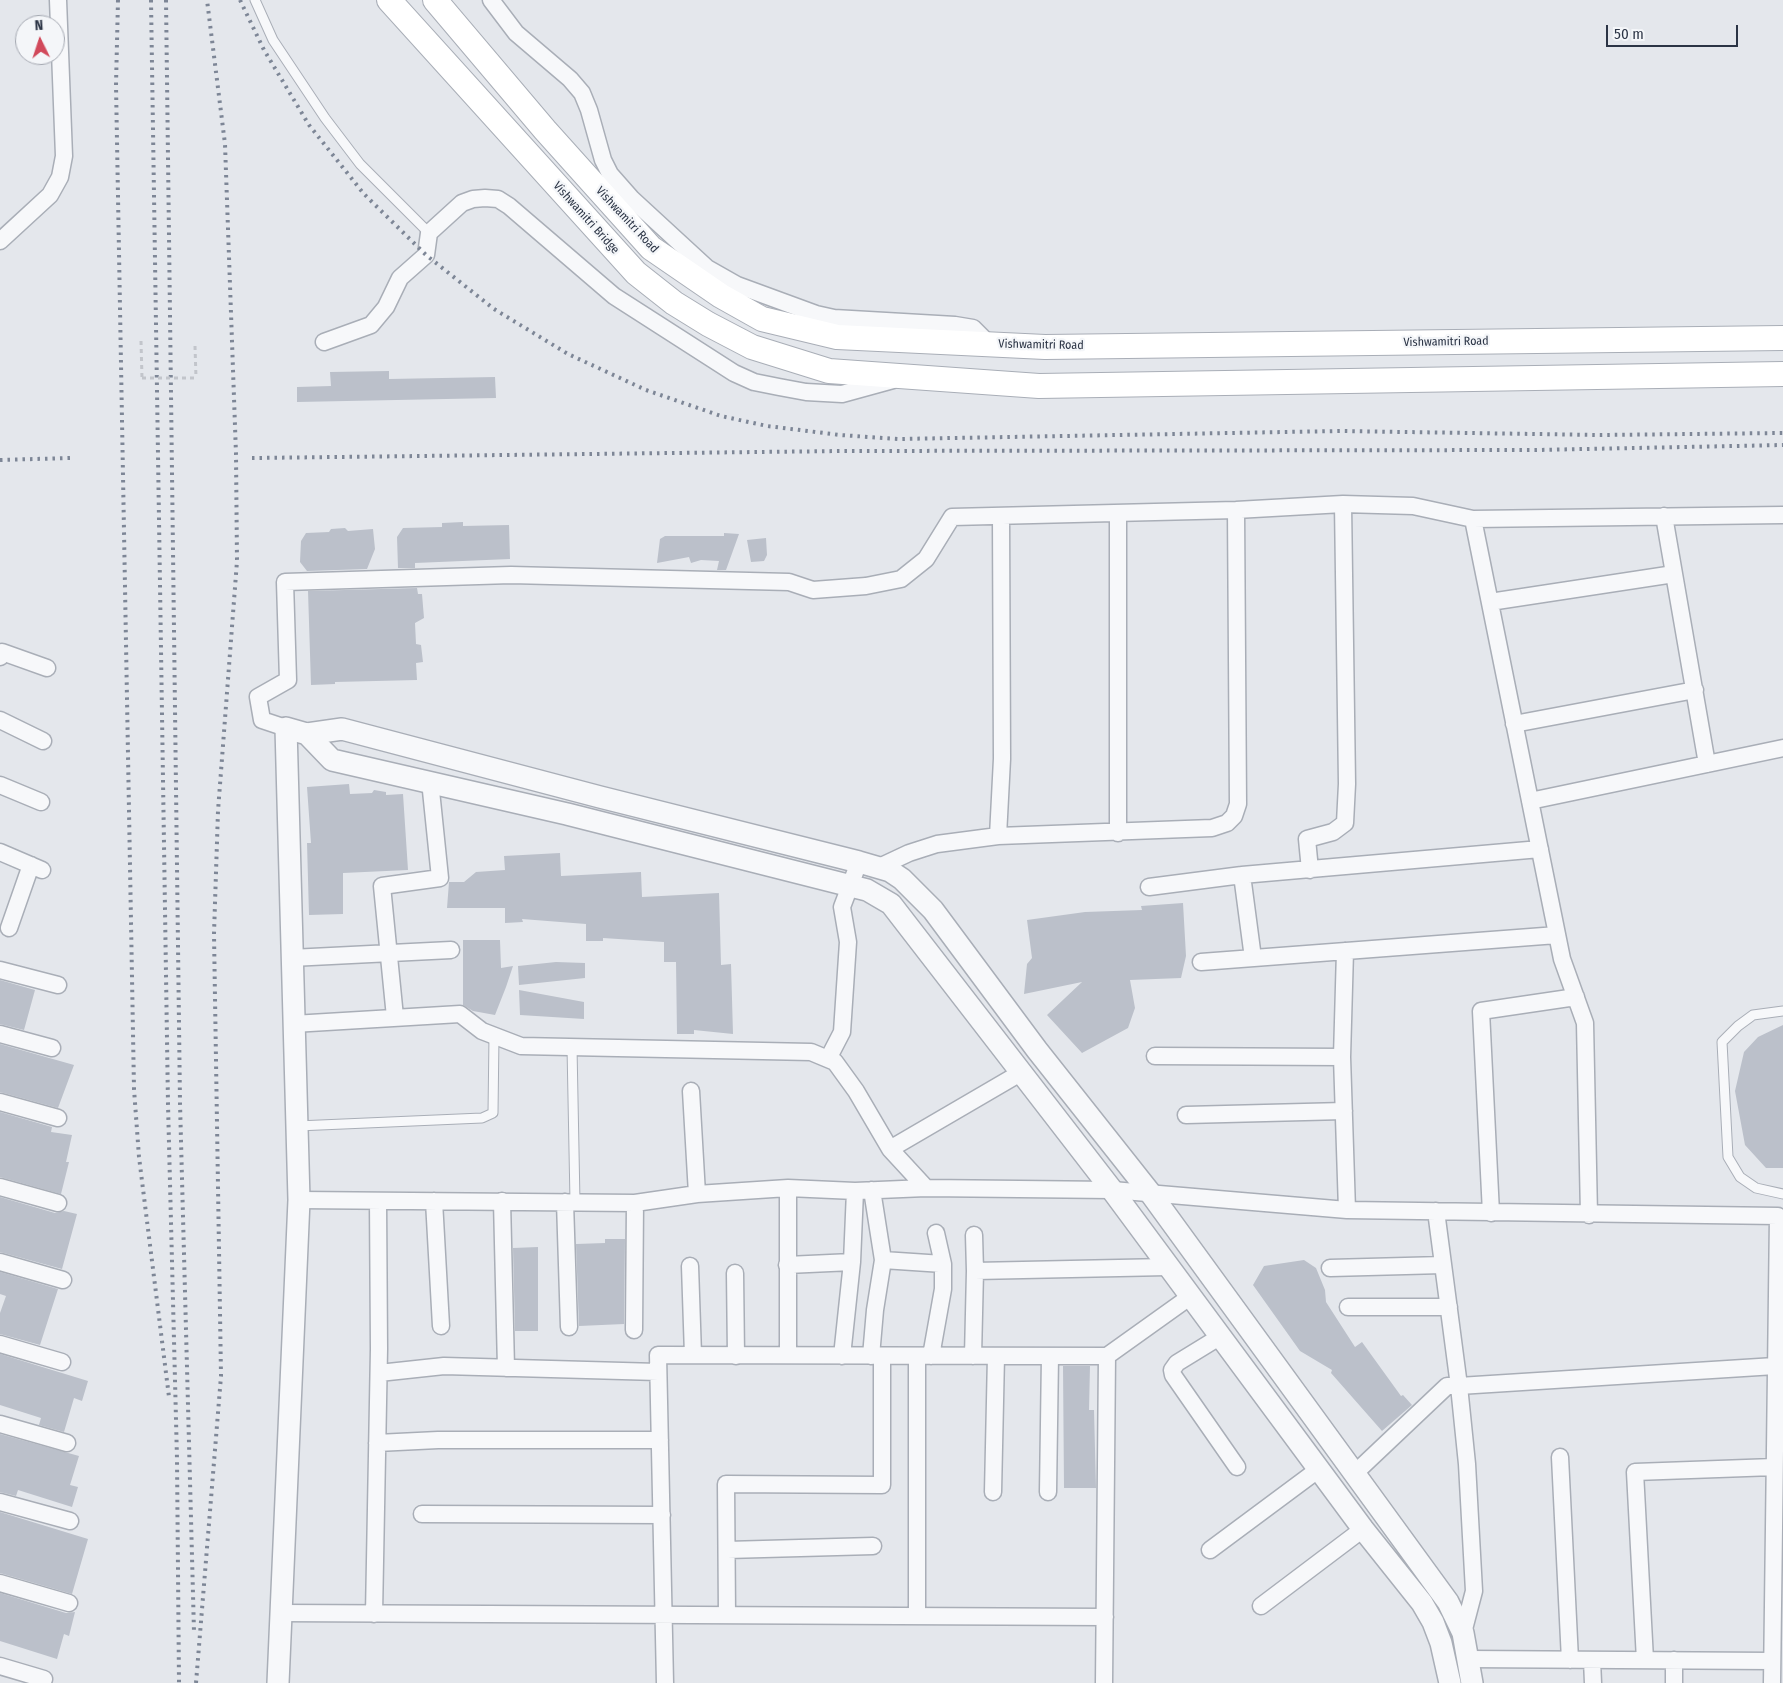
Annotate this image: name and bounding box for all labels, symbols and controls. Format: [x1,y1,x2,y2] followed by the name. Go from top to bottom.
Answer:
[15,15,65,65] north arrow
[1608,15,1740,47] scale bar
[34,17,44,34] text: N
[1614,25,1644,43] text: 50 m
[550,179,622,257] street label: Vishwamitri Bridge
[593,184,661,256] street label: Vishwamitri Road
[1403,334,1489,350] street label: Vishwamitri Road
[998,337,1084,353] street label: Vishwamitri Road

